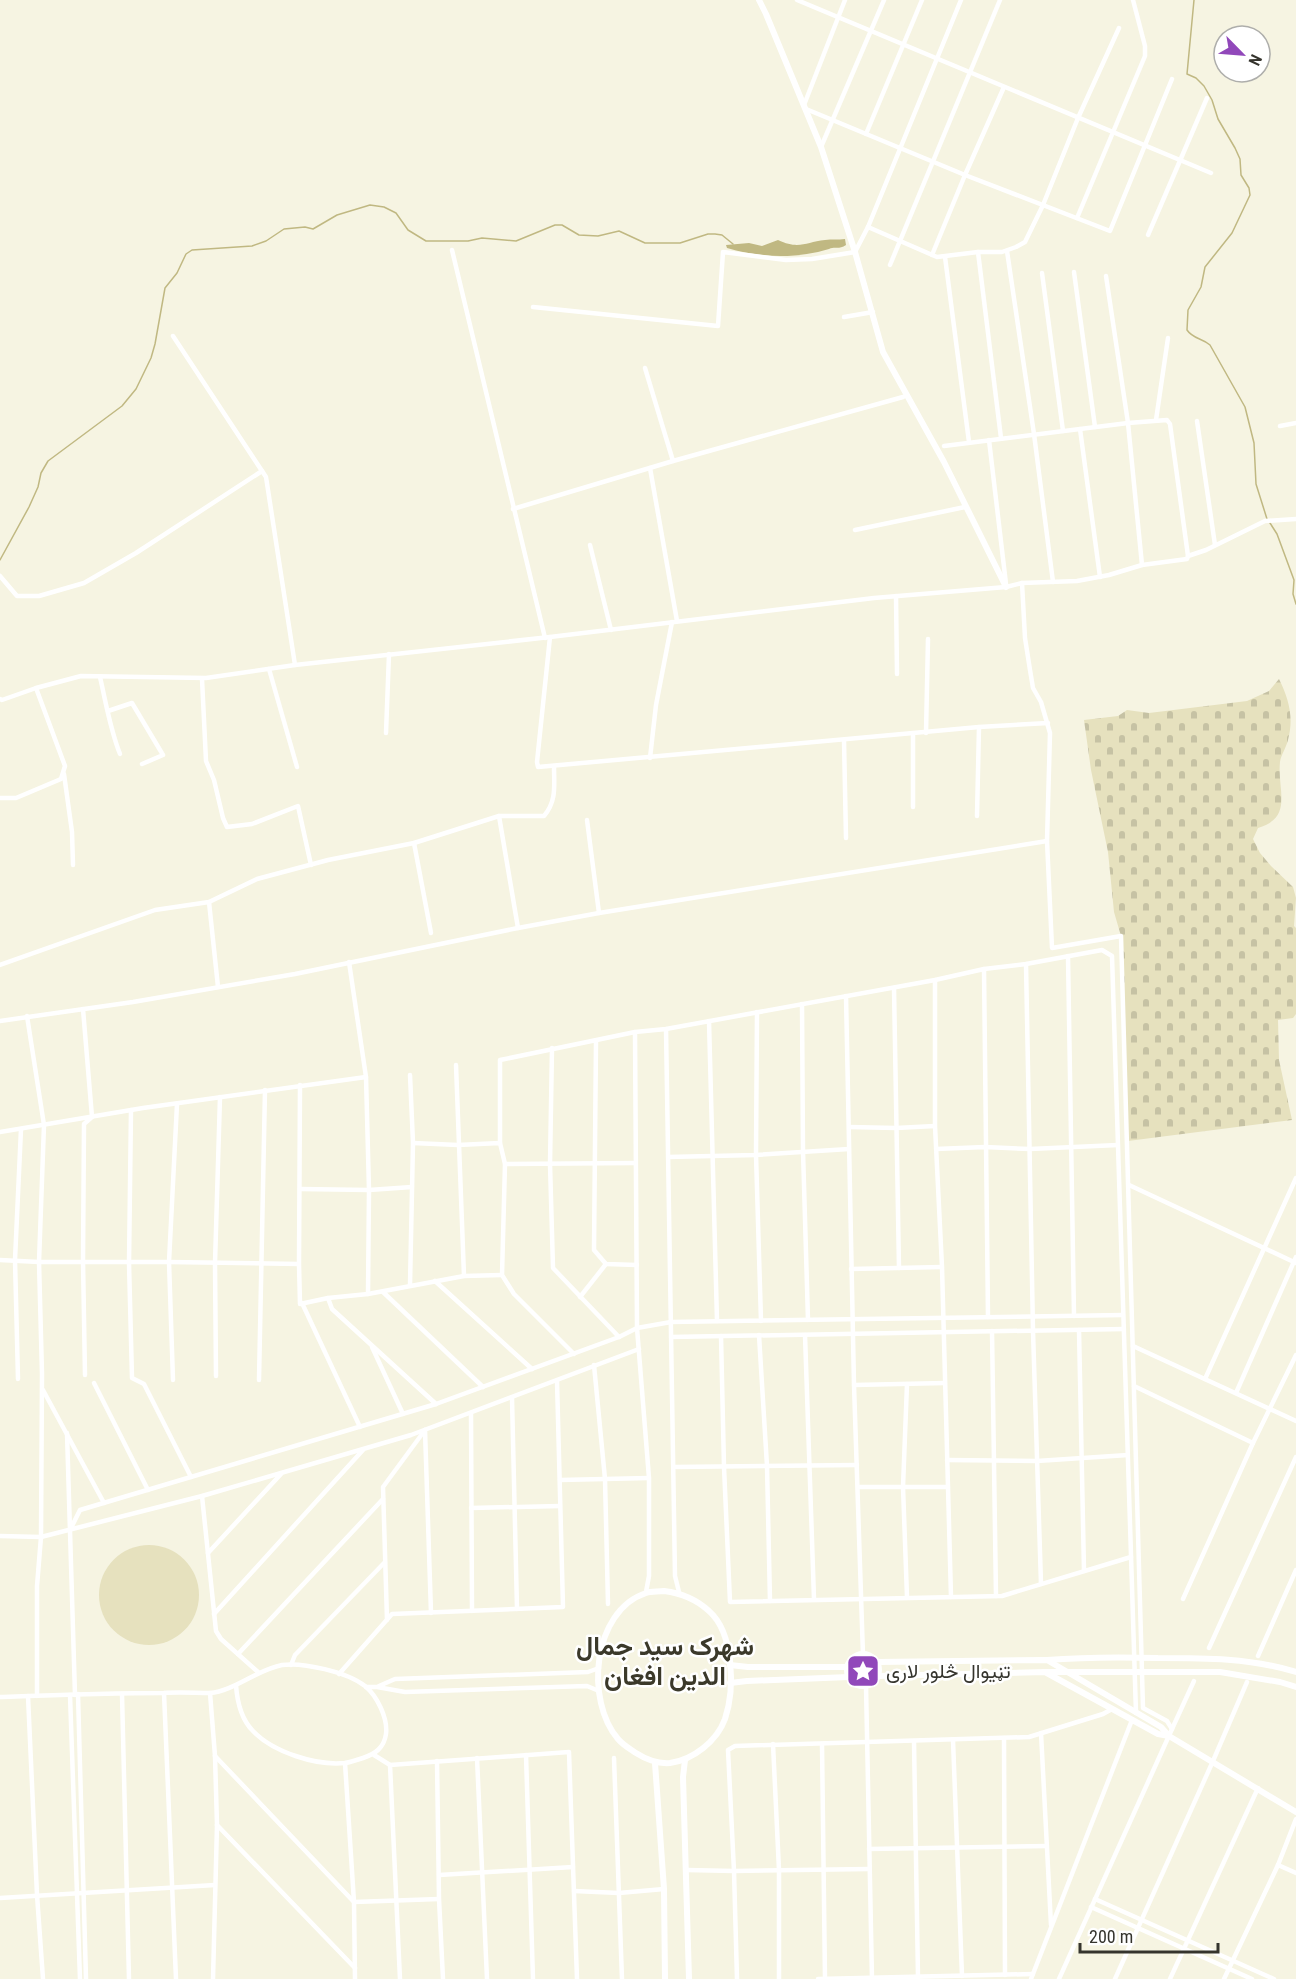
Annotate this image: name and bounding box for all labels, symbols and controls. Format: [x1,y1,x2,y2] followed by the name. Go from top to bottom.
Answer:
[1212,24,1272,84] north arrow
[1244,52,1266,69] text: N
[576,1631,754,1692] district label: شهرک سید جمال الدین افغان
[845,1653,881,1689] place icon: تڼیوال څلور لاری
[886,1659,1011,1684] place label: تڼیوال څلور لاری
[1080,1916,1218,1954] scale bar
[1089,1926,1133,1947] text: 200 m

